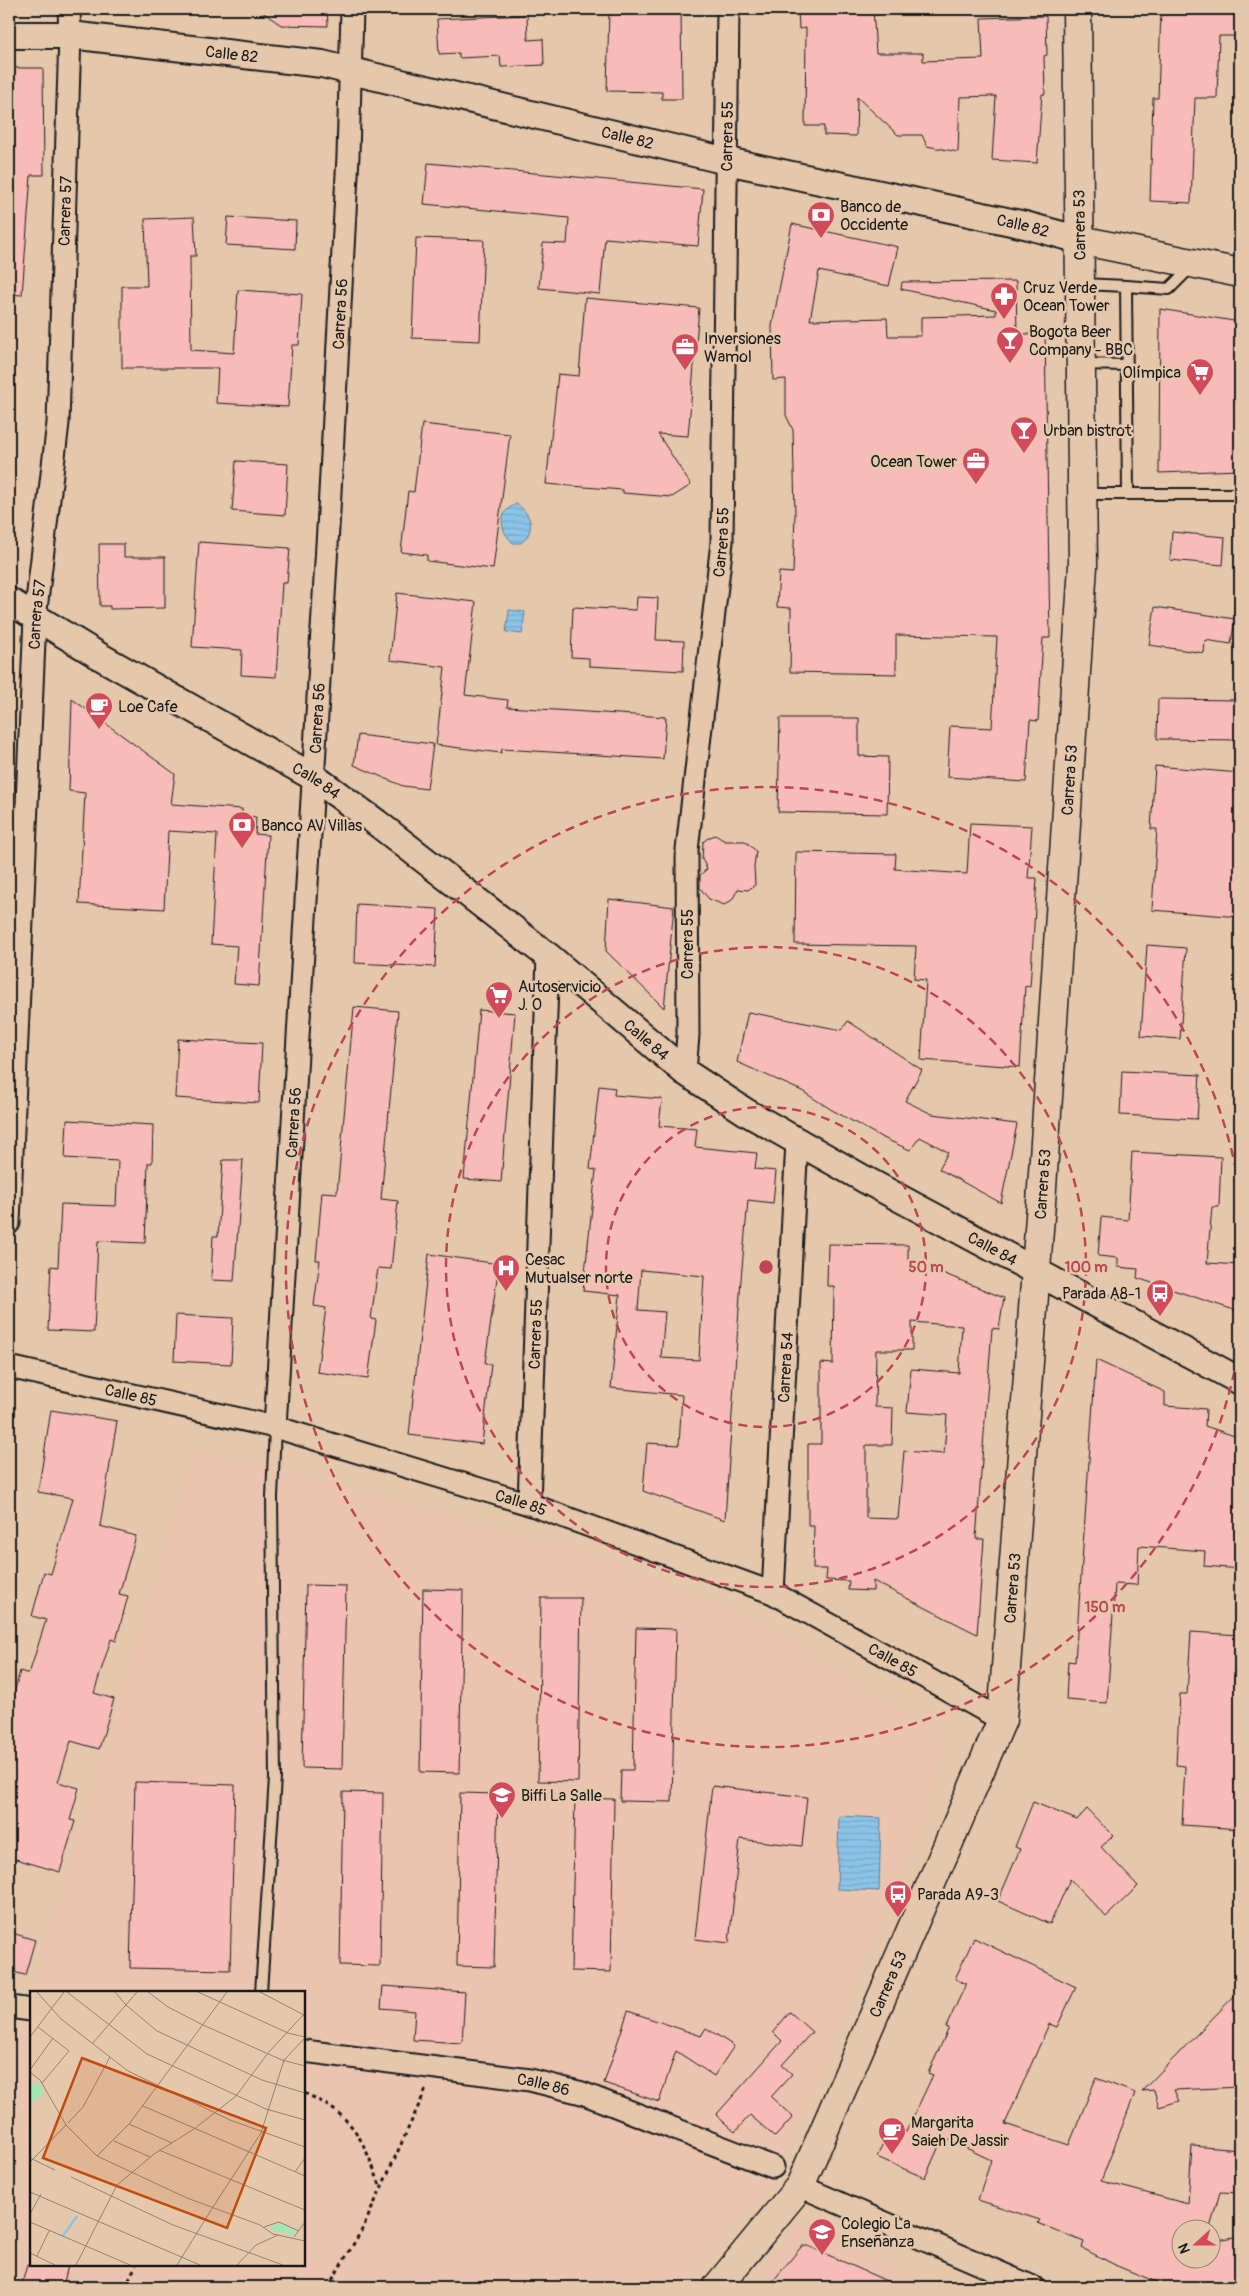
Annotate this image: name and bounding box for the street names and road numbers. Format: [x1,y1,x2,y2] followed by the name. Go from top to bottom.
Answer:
[204,42,260,68] street label: Calle 82
[717,101,738,171] street label: Carrera 55
[599,122,656,154] street label: Calle 82
[54,175,77,246] street label: Carrera 57
[1069,189,1091,260] street label: Carrera 53
[995,210,1051,242] street label: Calle 82
[329,278,352,350] street label: Carrera 56
[709,507,733,578] street label: Carrera 55
[25,578,50,650] street label: Carrera 57
[306,682,330,754] street label: Carrera 56
[1058,744,1082,816] street label: Carrera 53
[288,758,344,804] street label: Calle 84
[678,909,698,979] street label: Carrera 55
[619,1015,673,1065] street label: Calle 84
[282,1087,306,1159] street label: Carrera 56
[1031,1148,1056,1220] street label: Carrera 53
[964,1227,1021,1271] street label: Calle 84
[525,1299,547,1370] street label: Carrera 55
[774,1331,798,1403] street label: Carrera 54
[103,1380,159,1411] street label: Calle 85
[493,1485,549,1521] street label: Calle 85
[1000,1552,1026,1624] street label: Carrera 53
[864,1639,921,1682] street label: Calle 85
[865,1948,912,2021] street label: Carrera 53
[516,2069,572,2101] street label: Calle 86

